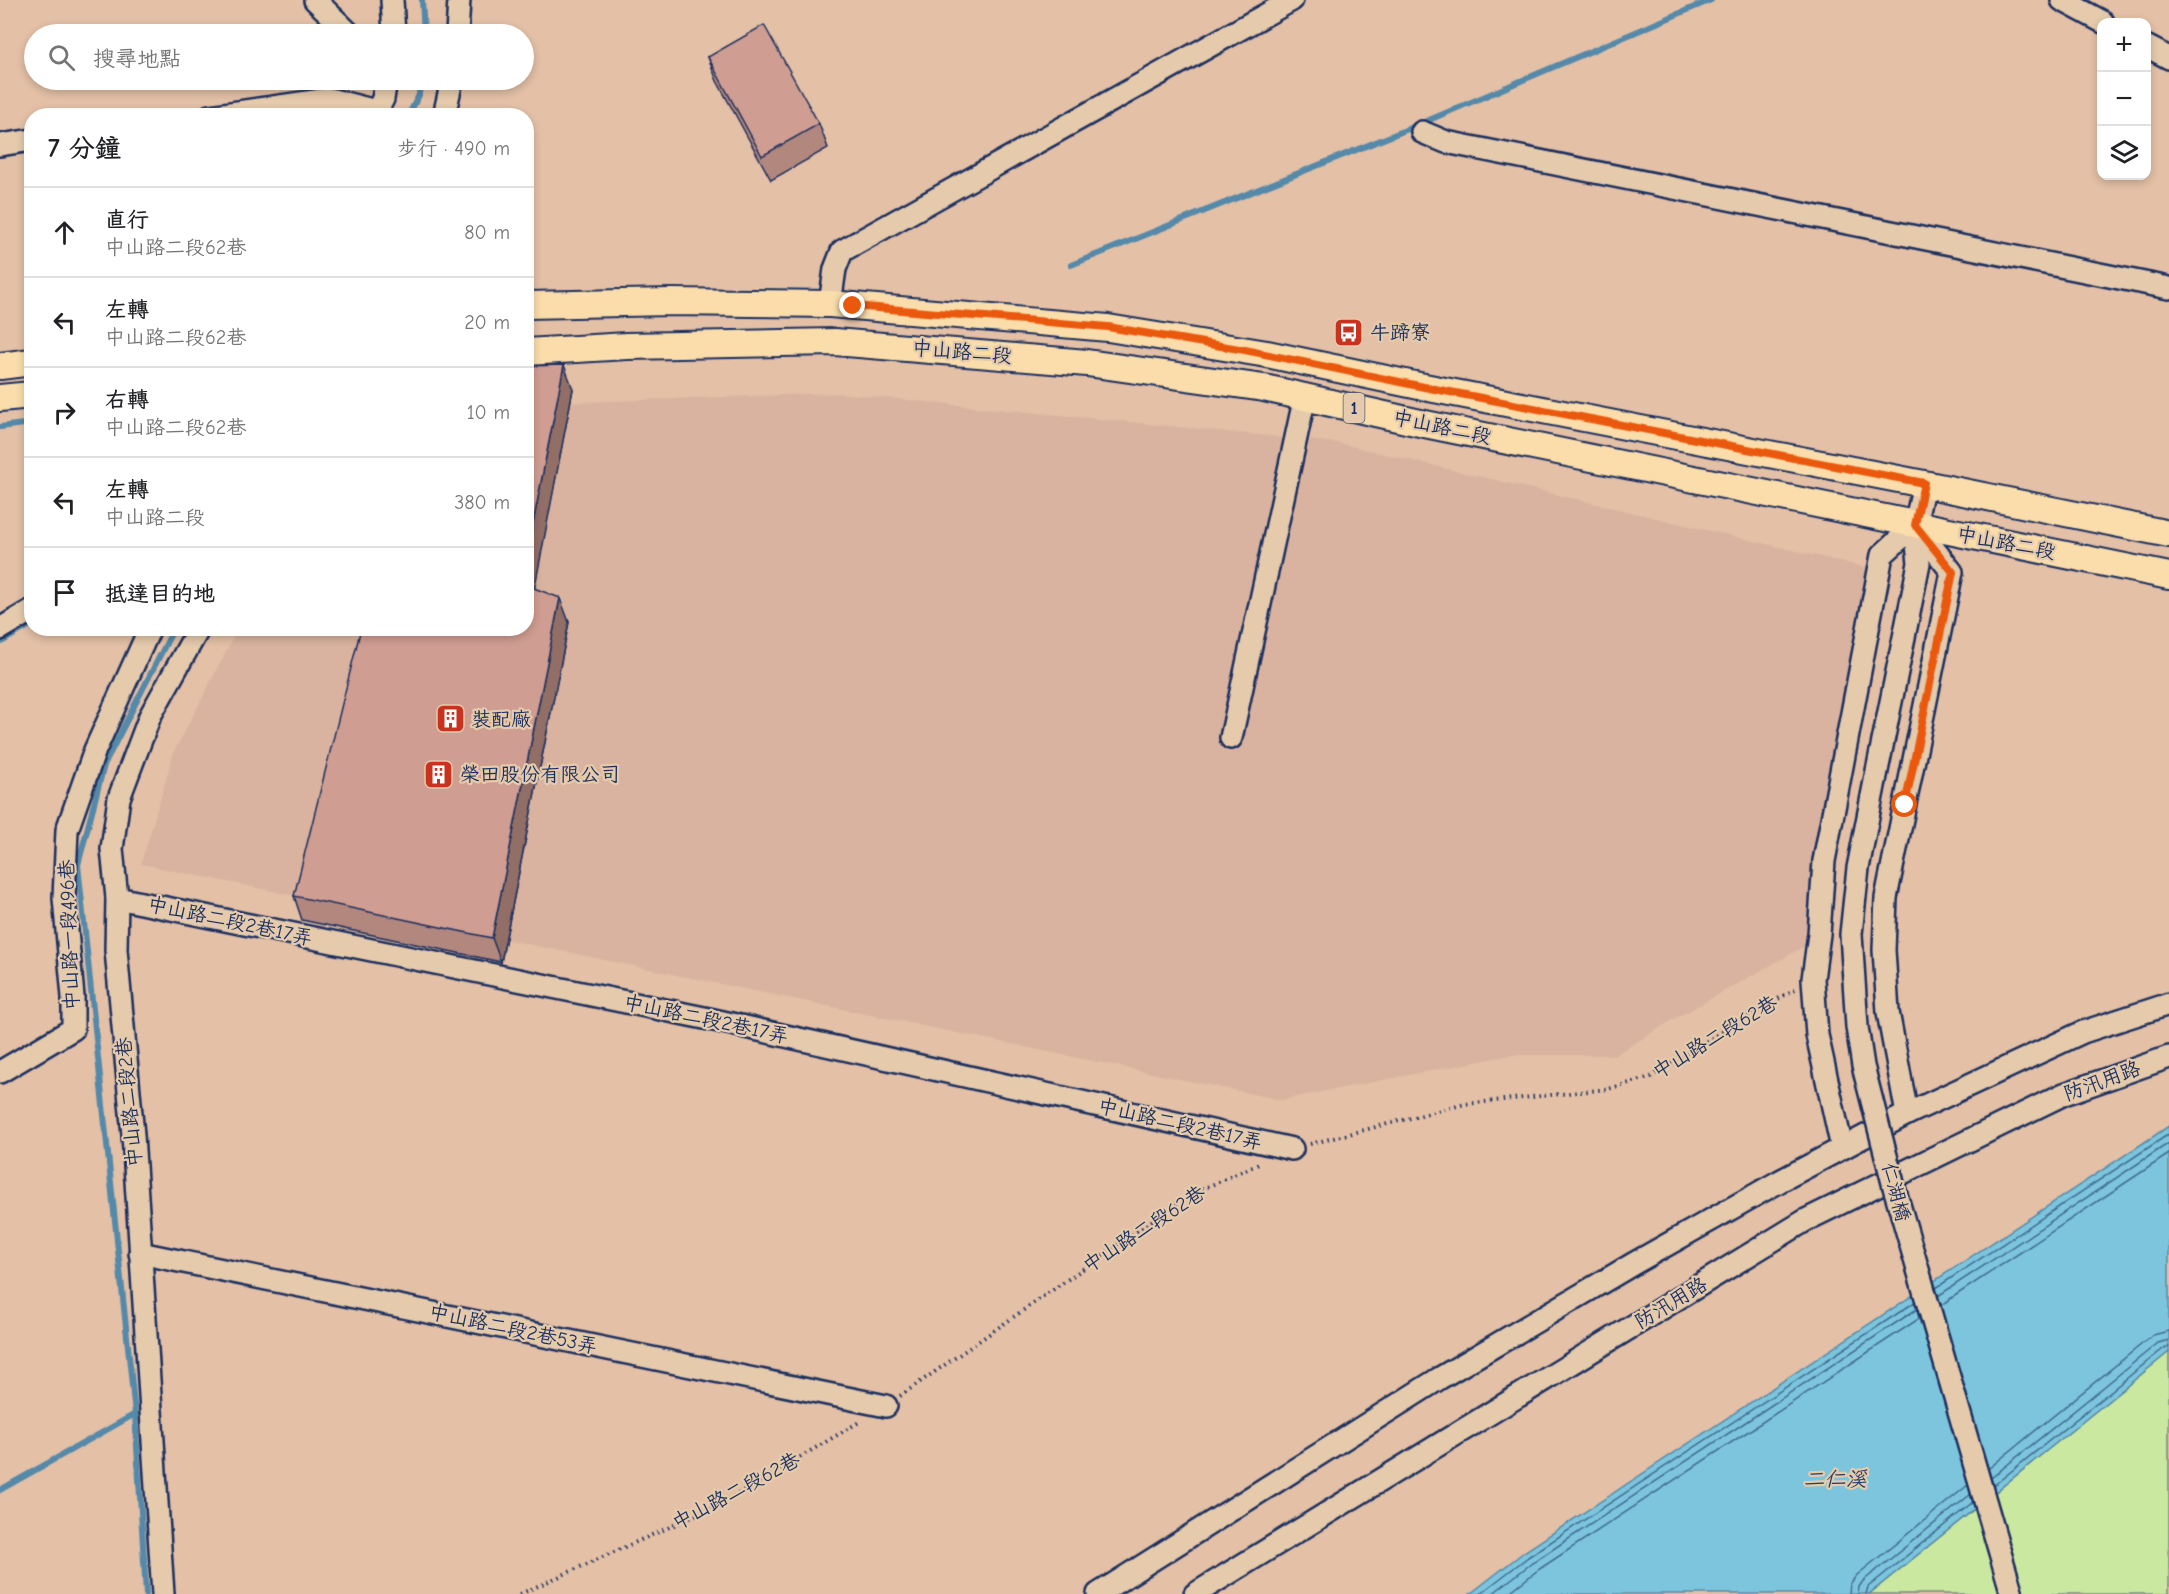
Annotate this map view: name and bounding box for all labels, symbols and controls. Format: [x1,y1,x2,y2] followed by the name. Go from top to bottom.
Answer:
[2097,18,2151,180] map controls
[2097,18,2151,72] button: +
[24,24,534,90] search box
[45,41,78,74] icon: search
[93,46,181,72] text: 搜尋地點
[2097,72,2151,126] button: −
[2097,126,2151,180] button: layers
[48,134,121,164] text: 7 分鐘
[397,137,510,160] text: 步行 · 490 m
[105,207,149,233] text: 直行
[48,216,81,249] icon: ahead
[464,221,510,244] text: 80 m
[105,236,246,259] text: 中山路二段62巷
[839,292,865,318] route end
[105,297,149,323] text: 左轉
[48,306,81,339] icon: left
[464,311,510,334] text: 20 m
[1333,316,1365,348] bus stop icon: 牛蹄寮
[1370,321,1430,344] place label: 牛蹄寮
[105,326,246,349] text: 中山路二段62巷
[911,336,1013,368] street label: 中山路二段
[105,387,149,413] text: 右轉
[1344,393,1364,423] road number: 1
[48,396,81,429] icon: right
[467,401,510,424] text: 10 m
[1391,405,1493,449] street label: 中山路二段
[105,416,246,439] text: 中山路二段62巷
[105,477,149,503] text: 左轉
[48,486,81,519] icon: left
[454,491,510,514] text: 380 m
[105,506,205,529] text: 中山路二段
[1955,522,2057,564] street label: 中山路二段
[48,576,81,609] icon: arrive
[105,581,215,607] text: 抵達目的地
[434,703,466,735] building icon: 裝配廠
[471,708,531,731] place label: 裝配廠
[423,758,455,790] building icon: 榮田股份有限公司
[460,763,620,786] place label: 榮田股份有限公司
[1891,791,1917,817] route start
[55,858,83,1011] street label: 中山路一段496巷
[146,892,314,950] street label: 中山路二段2巷17弄
[622,990,790,1048] street label: 中山路二段2巷17弄
[1649,990,1782,1083] street label: 中山路二段62巷
[112,1035,146,1168] street label: 中山路二段2巷
[2060,1056,2144,1105] street label: 防汛用路
[1096,1094,1264,1154] street label: 中山路二段2巷17弄
[1877,1160,1915,1224] street label: 仁湖橋
[1078,1180,1210,1277] street label: 中山路二段62巷
[1631,1272,1712,1333] street label: 防汛用路
[427,1300,599,1358] street label: 中山路二段2巷53弄
[668,1447,805,1534] street label: 中山路二段62巷
[1804,1467,1867,1491] water label: 二仁溪

